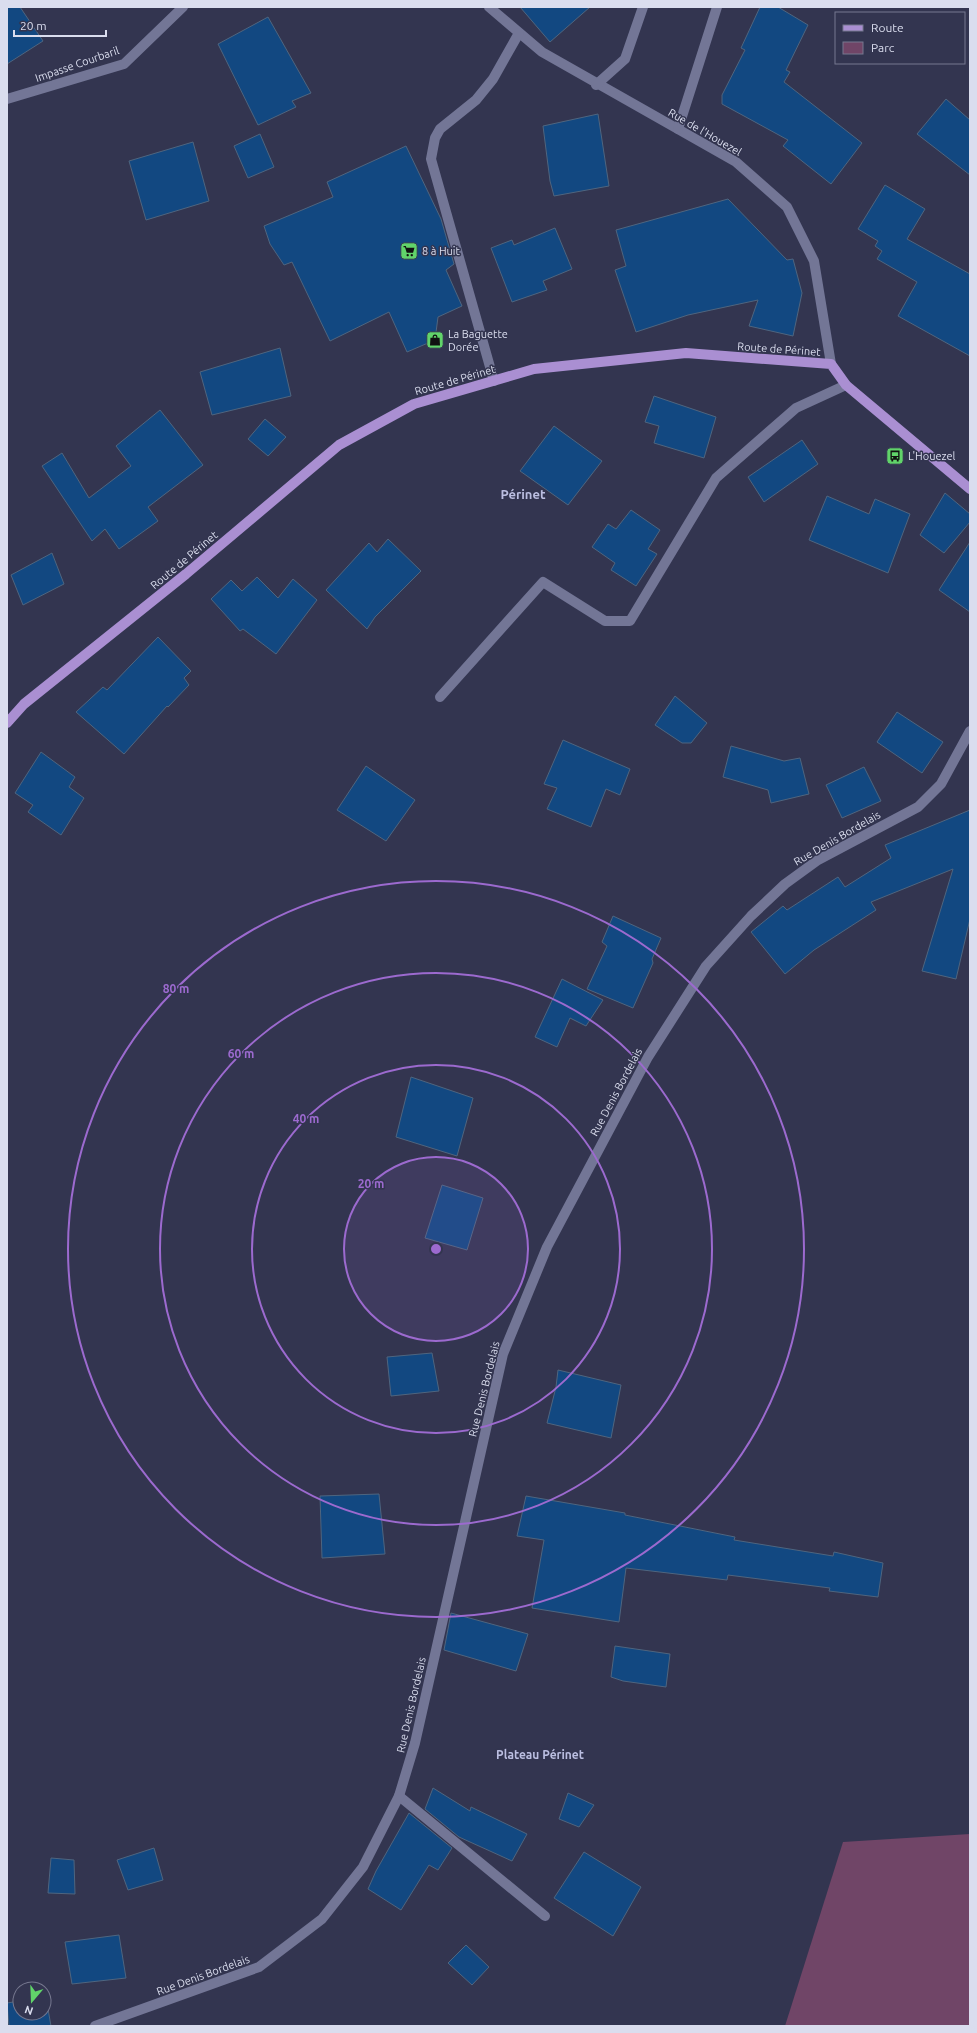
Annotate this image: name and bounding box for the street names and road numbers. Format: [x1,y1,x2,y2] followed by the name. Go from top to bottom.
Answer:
[33,44,121,84] street label: Impasse Courbaril
[666,106,744,158] street label: Rue de l'Houezel
[737,340,822,358] street label: Route de Périnet
[413,363,497,397] street label: Route de Périnet
[148,528,220,591] street label: Route de Périnet
[792,808,883,868] street label: Rue Denis Bordelais
[588,1046,644,1138] street label: Rue Denis Bordelais
[466,1340,502,1438] street label: Rue Denis Bordelais
[394,1656,428,1754] street label: Rue Denis Bordelais
[155,1953,251,1997] street label: Rue Denis Bordelais

